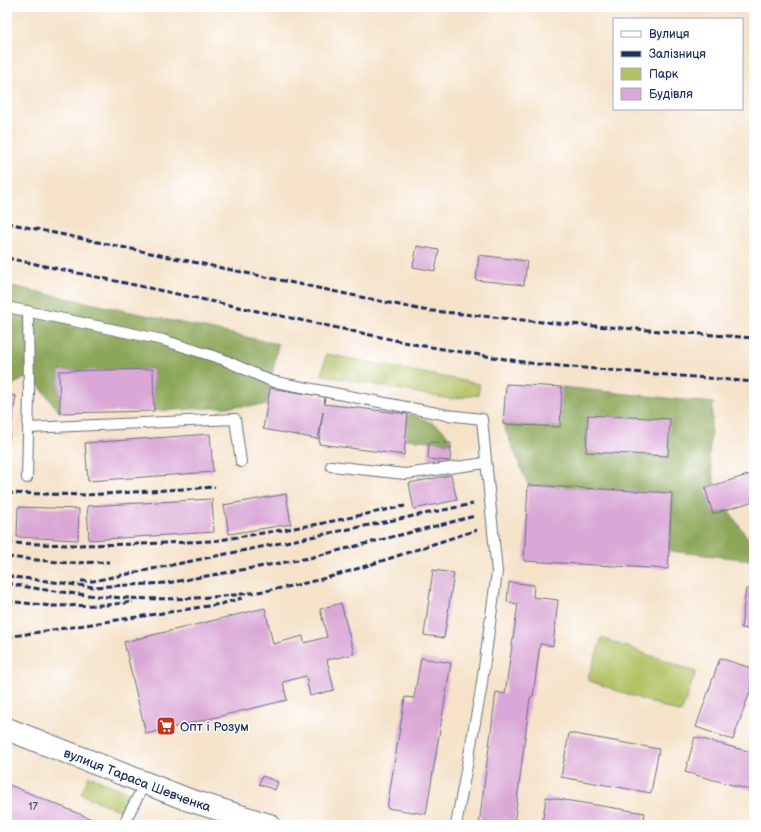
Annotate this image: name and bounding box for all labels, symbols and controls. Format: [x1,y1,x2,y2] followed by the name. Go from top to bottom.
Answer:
[613,18,743,110] legend
[649,27,690,42] text: Вулиця
[649,47,706,62] text: Залізниця
[649,67,679,82] text: Парк
[649,87,693,102] text: Будівля
[155,715,177,737] supermarket icon: Опт і Розум
[180,719,249,735] place label: Опт і Розум
[61,745,213,815] street label: вулиця Тараса Шевченка
[28,800,38,813] house number: 17

